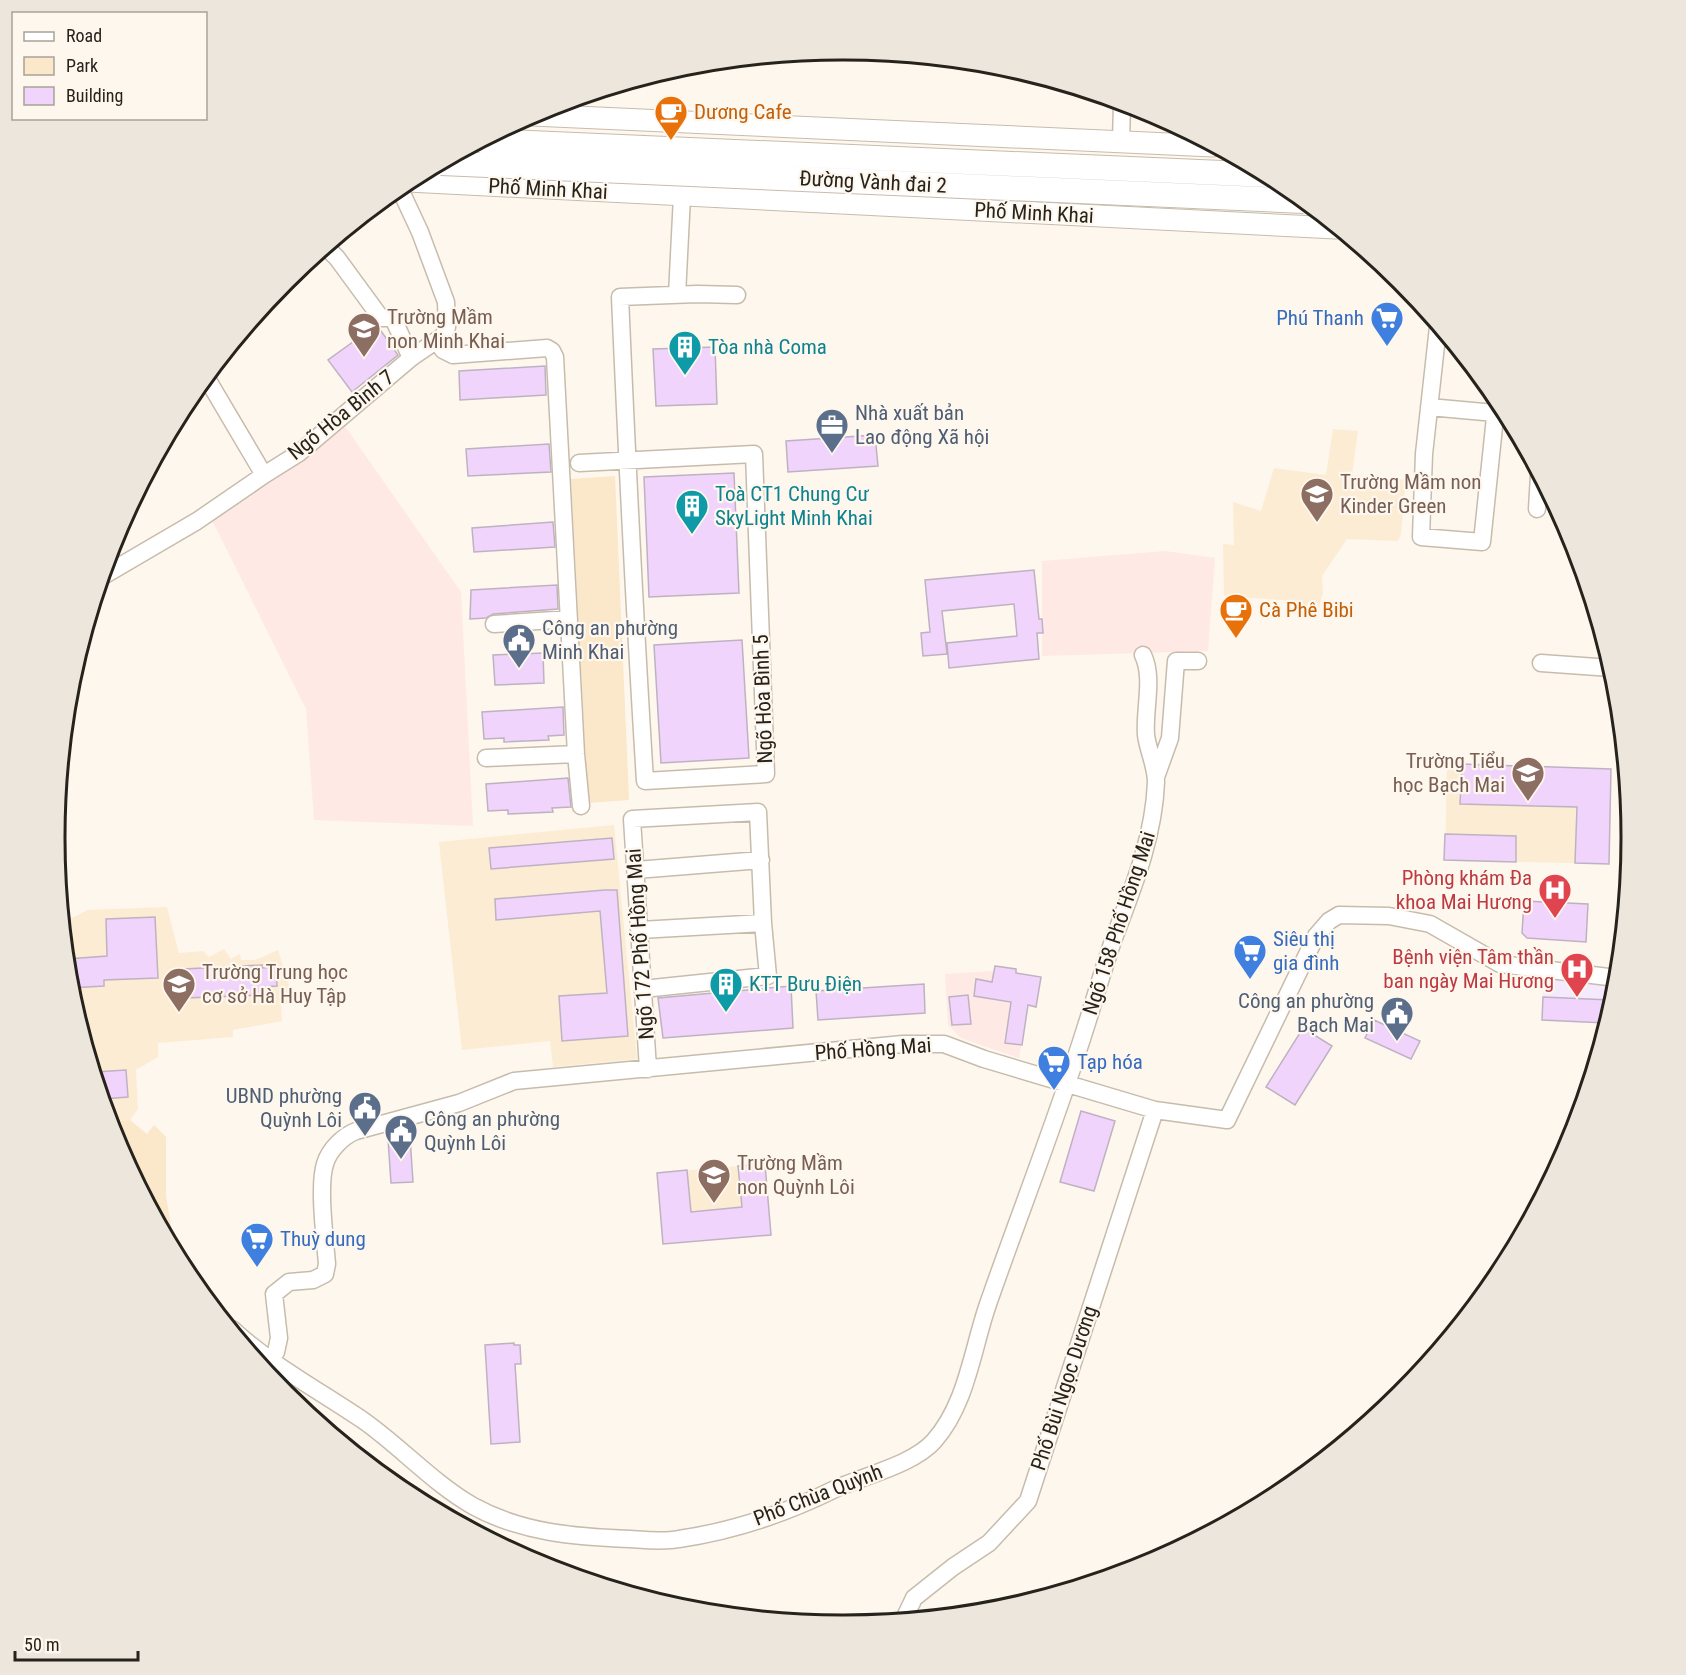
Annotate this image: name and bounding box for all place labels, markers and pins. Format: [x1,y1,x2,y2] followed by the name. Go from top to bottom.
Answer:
[653,94,689,141] cafe icon: Dương Cafe
[694,100,792,124] place label: Dương Cafe
[1369,300,1405,347] supermarket icon: Phú Thanh
[387,305,505,353] place label: Trường Mầm non Minh Khai
[1276,306,1364,330] place label: Phú Thanh
[346,311,382,358] school or university icon: Trường Mầm non Minh Khai
[667,329,703,376] building icon: Tòa nhà Coma
[708,335,827,359] place label: Tòa nhà Coma
[855,401,989,449] place label: Nhà xuất bản Lao động Xã hội
[814,407,850,454] office icon: Nhà xuất bản Lao động Xã hội
[1340,470,1481,518] place label: Trường Mầm non Kinder Green
[1299,476,1335,523] school or university icon: Trường Mầm non Kinder Green
[715,482,873,530] place label: Toà CT1 Chung Cư SkyLight Minh Khai
[674,488,710,535] building icon: Toà CT1 Chung Cư SkyLight Minh Khai
[1218,592,1254,639] cafe icon: Cà Phê Bibi
[1259,598,1354,622] place label: Cà Phê Bibi
[542,616,678,664] place label: Công an phường Minh Khai
[501,622,537,669] public building icon: Công an phường Minh Khai
[1393,749,1505,797] place label: Trường Tiểu học Bạch Mai
[1510,755,1546,802] school or university icon: Trường Tiểu học Bạch Mai
[1396,866,1532,914] place label: Phòng khám Đa khoa Mai Hương
[1537,872,1573,919] hospital icon: Phòng khám Đa khoa Mai Hương
[1273,927,1339,975] place label: Siêu thị gia đình
[1232,933,1268,980] supermarket icon: Siêu thị gia đình
[1383,945,1554,993] place label: Bệnh viện Tâm thần ban ngày Mai Hương
[1559,951,1595,998] hospital icon: Bệnh viện Tâm thần ban ngày Mai Hương
[202,960,348,1008] place label: Trường Trung học cơ sở Hà Huy Tập
[161,966,197,1013] school or university icon: Trường Trung học cơ sở Hà Huy Tập
[708,966,744,1013] building icon: KTT Bưu Điện
[749,972,862,996] place label: KTT Bưu Điện
[1238,989,1374,1037] place label: Công an phường Bạch Mai
[1379,995,1415,1042] public building icon: Công an phường Bạch Mai
[1036,1044,1072,1091] supermarket icon: Tạp hóa
[1077,1050,1143,1074] place label: Tạp hóa
[226,1084,342,1132] place label: UBND phường Quỳnh Lôi
[347,1090,383,1137] public building icon: UBND phường Quỳnh Lôi
[424,1107,560,1155] place label: Công an phường Quỳnh Lôi
[383,1113,419,1160] public building icon: Công an phường Quỳnh Lôi
[737,1151,855,1199] place label: Trường Mầm non Quỳnh Lôi
[696,1157,732,1204] school or university icon: Trường Mầm non Quỳnh Lôi
[239,1221,275,1268] supermarket icon: Thuỳ dung
[280,1227,366,1251] place label: Thuỳ dung

